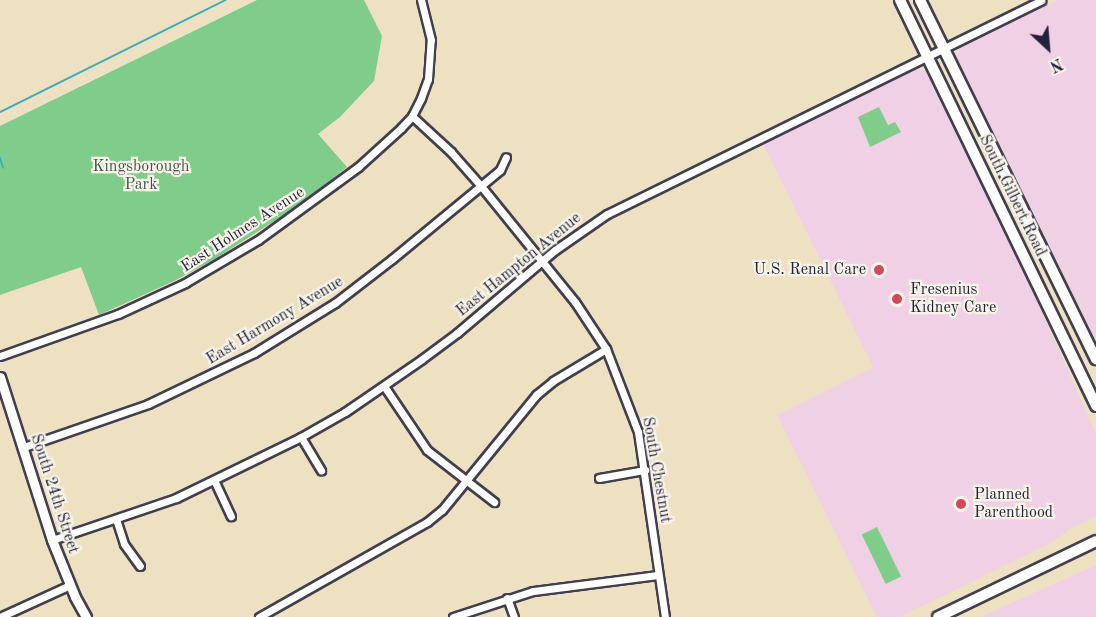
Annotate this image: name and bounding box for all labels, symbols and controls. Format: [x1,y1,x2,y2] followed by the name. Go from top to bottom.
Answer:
[1018,18,1078,78] north arrow
[1047,54,1065,74] text: N
[974,132,1050,260] street label: South Gilbert Road
[92,157,190,195] park label: Kingsborough Park
[178,183,308,277] street label: East Holmes Avenue
[453,209,585,321] street label: East Hampton Avenue
[753,260,866,280] place label: U.S. Renal Care
[870,261,888,279] marker: U.S. Renal Care
[203,273,347,369] street label: East Harmony Avenue
[910,280,996,318] place label: Fresenius Kidney Care
[888,290,906,308] marker: Fresenius Kidney Care
[637,416,675,524] street label: South Chestnut
[26,432,82,556] street label: South 24th Street
[974,485,1053,523] place label: Planned Parenthood
[952,495,970,513] marker: Planned Parenthood

